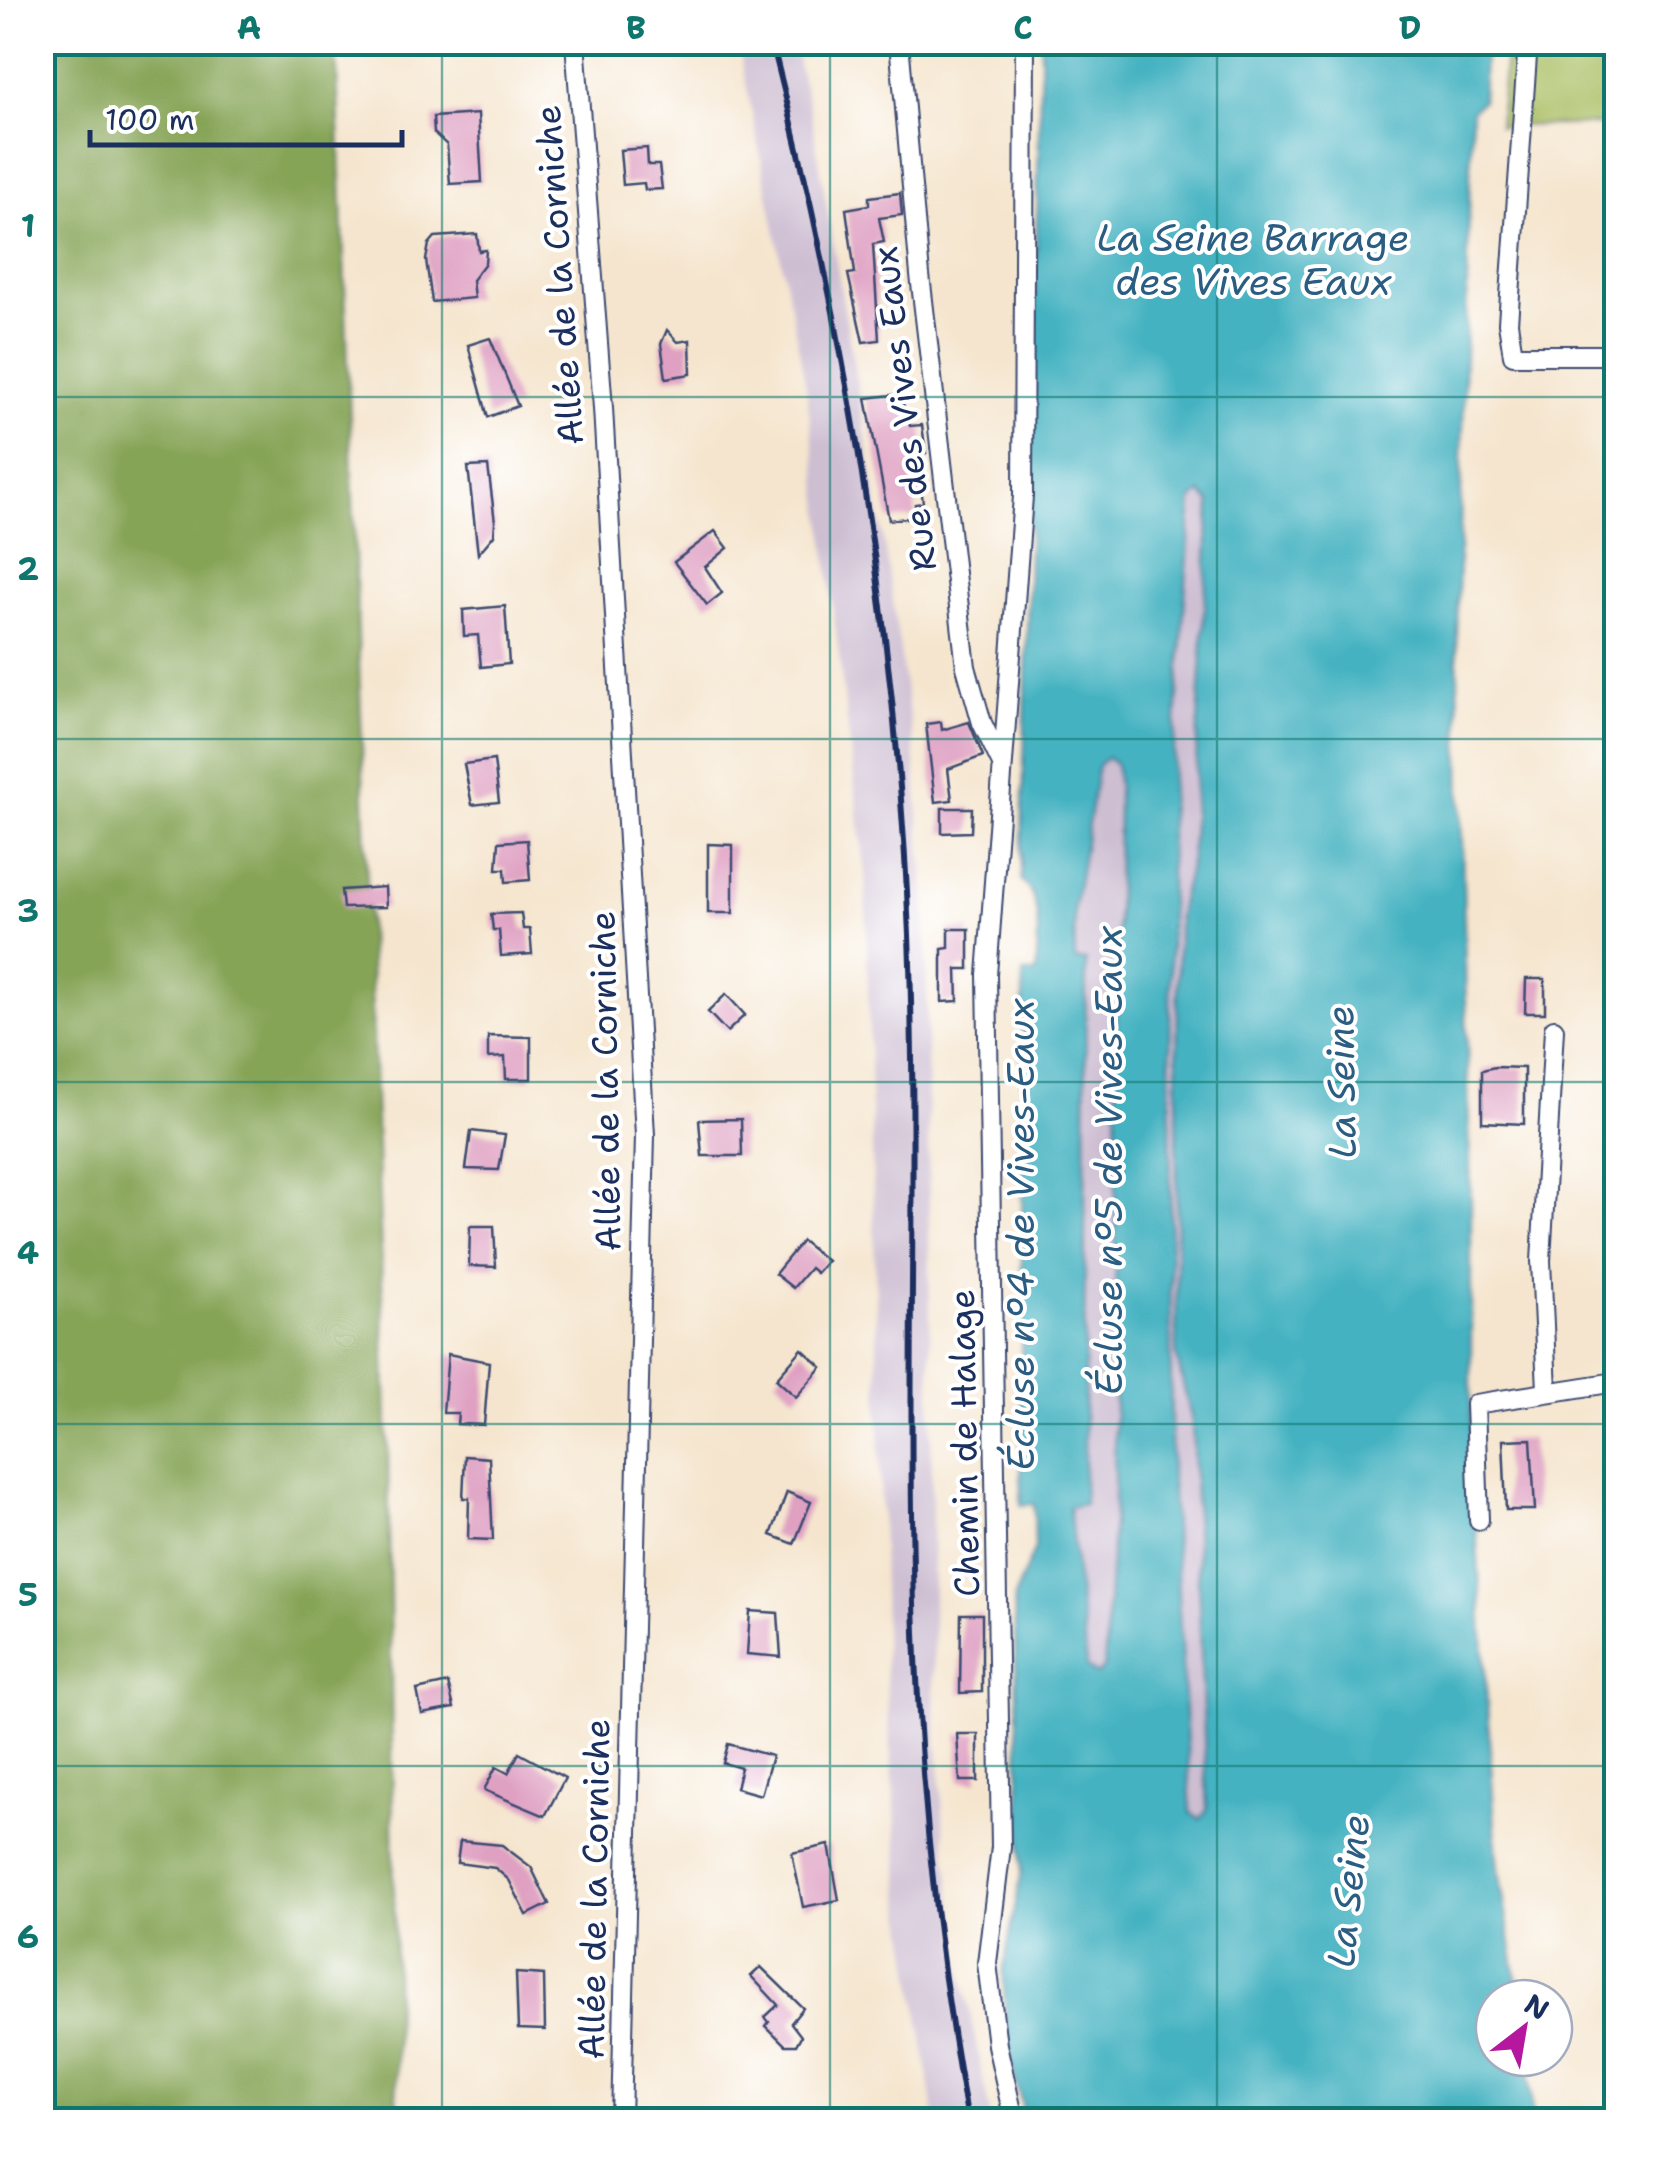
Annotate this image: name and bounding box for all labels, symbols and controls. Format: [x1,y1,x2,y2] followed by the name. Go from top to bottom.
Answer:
[237,6,261,49] text: A
[626,6,646,49] text: B
[1013,6,1033,49] text: C
[1399,6,1421,49] text: D
[90,85,402,147] scale bar
[105,99,195,140] text: 100 m
[524,104,594,446] street label: Allée de la Corniche
[21,204,35,247] text: 1
[1097,212,1409,307] water label: La Seine Barrage des Vives Eaux
[861,244,947,574] street label: Rue des Vives Eaux
[17,547,39,590] text: 2
[17,889,39,932] text: 3
[579,910,631,1252] street label: Allée de la Corniche
[1083,926,1134,1395] water label: Écluse n°5 de Vives-Eaux
[995,998,1046,1471] water label: Écluse n°4 de Vives-Eaux
[1314,1005,1368,1159] water label: La Seine
[17,1231,39,1274] text: 4
[938,1289,990,1597] street label: Chemin de Halage
[18,1573,38,1616] text: 5
[568,1718,620,2060] street label: Allée de la Corniche
[1315,1812,1381,1970] water label: La Seine
[17,1915,39,1958] text: 6
[1474,1978,1574,2078] north arrow
[1518,1985,1556,2029] text: N

